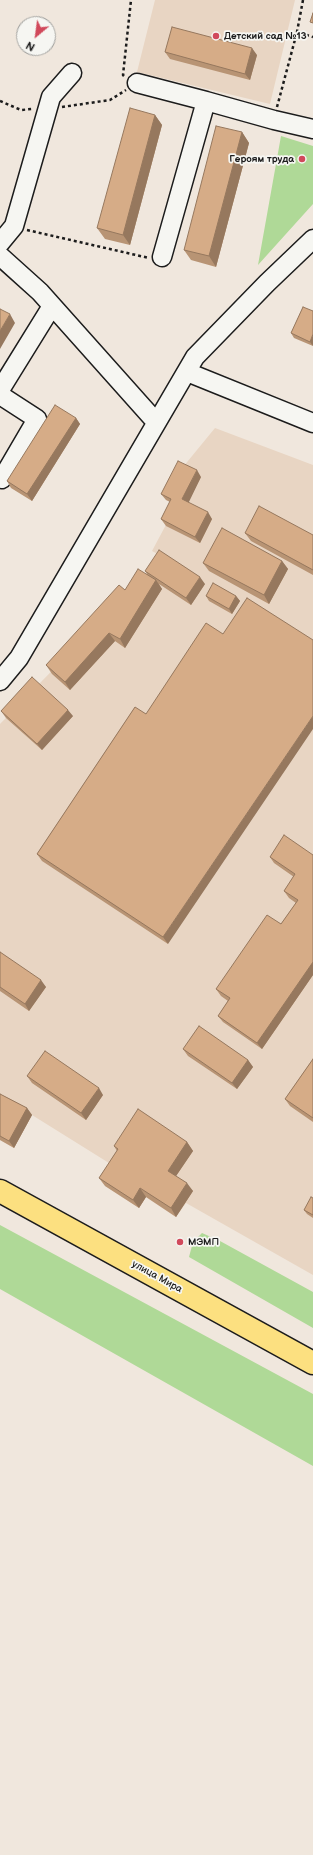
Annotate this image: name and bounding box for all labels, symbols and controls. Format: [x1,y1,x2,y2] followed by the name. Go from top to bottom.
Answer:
[16,16,56,56] north arrow
[224,30,306,42] place label: Детский сад №13
[211,31,221,41] marker: Детский сад №13
[24,38,37,54] text: N
[229,153,294,165] place label: Героям труда
[297,154,307,164] marker: Героям труда
[188,1236,219,1248] place label: МЭМП
[175,1237,185,1247] marker: МЭМП
[130,1258,184,1296] street label: улица Мира

